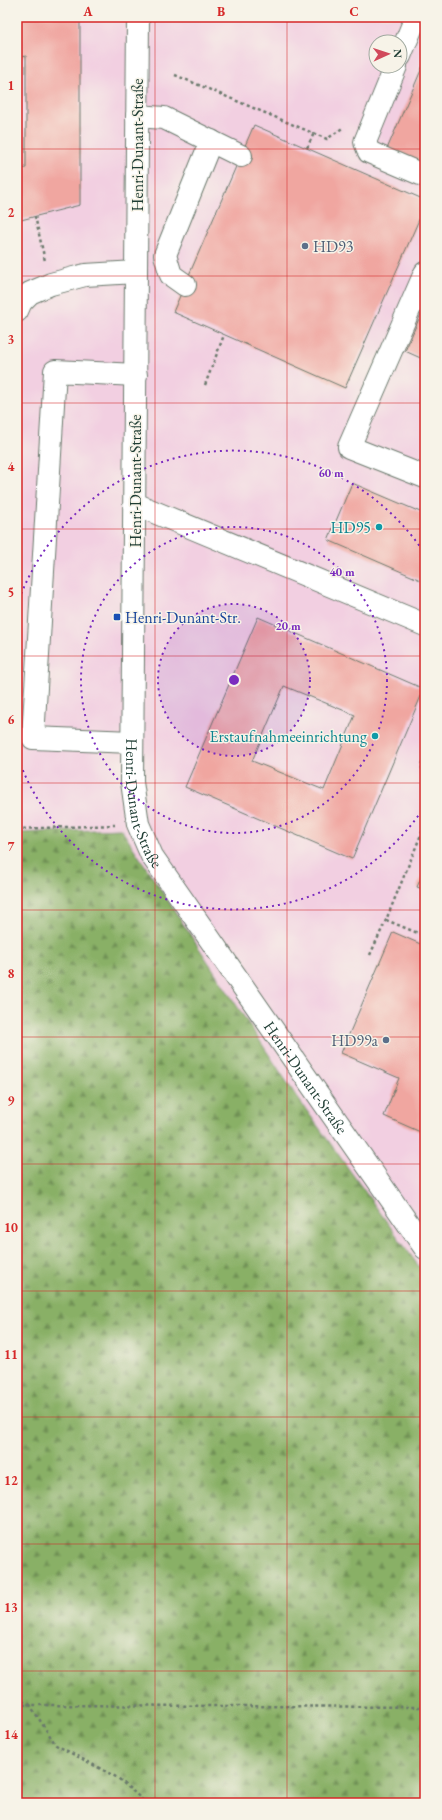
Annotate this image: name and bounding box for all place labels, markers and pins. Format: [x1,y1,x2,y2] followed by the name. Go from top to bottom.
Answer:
[313,236,354,257] place label: HD93
[300,241,310,251] marker: HD93
[331,517,371,538] place label: HD95
[374,522,384,532] marker: HD95
[125,607,241,628] place label: Henri-Dunant-Str.
[112,612,122,622] marker: Henri-Dunant-Str.
[227,673,241,687] centre of rings
[209,726,368,747] place label: Erstaufnahmeeinrichtung
[370,731,380,741] marker: Erstaufnahmeeinrichtung
[331,1030,379,1051] place label: HD99a
[381,1035,391,1045] marker: HD99a

